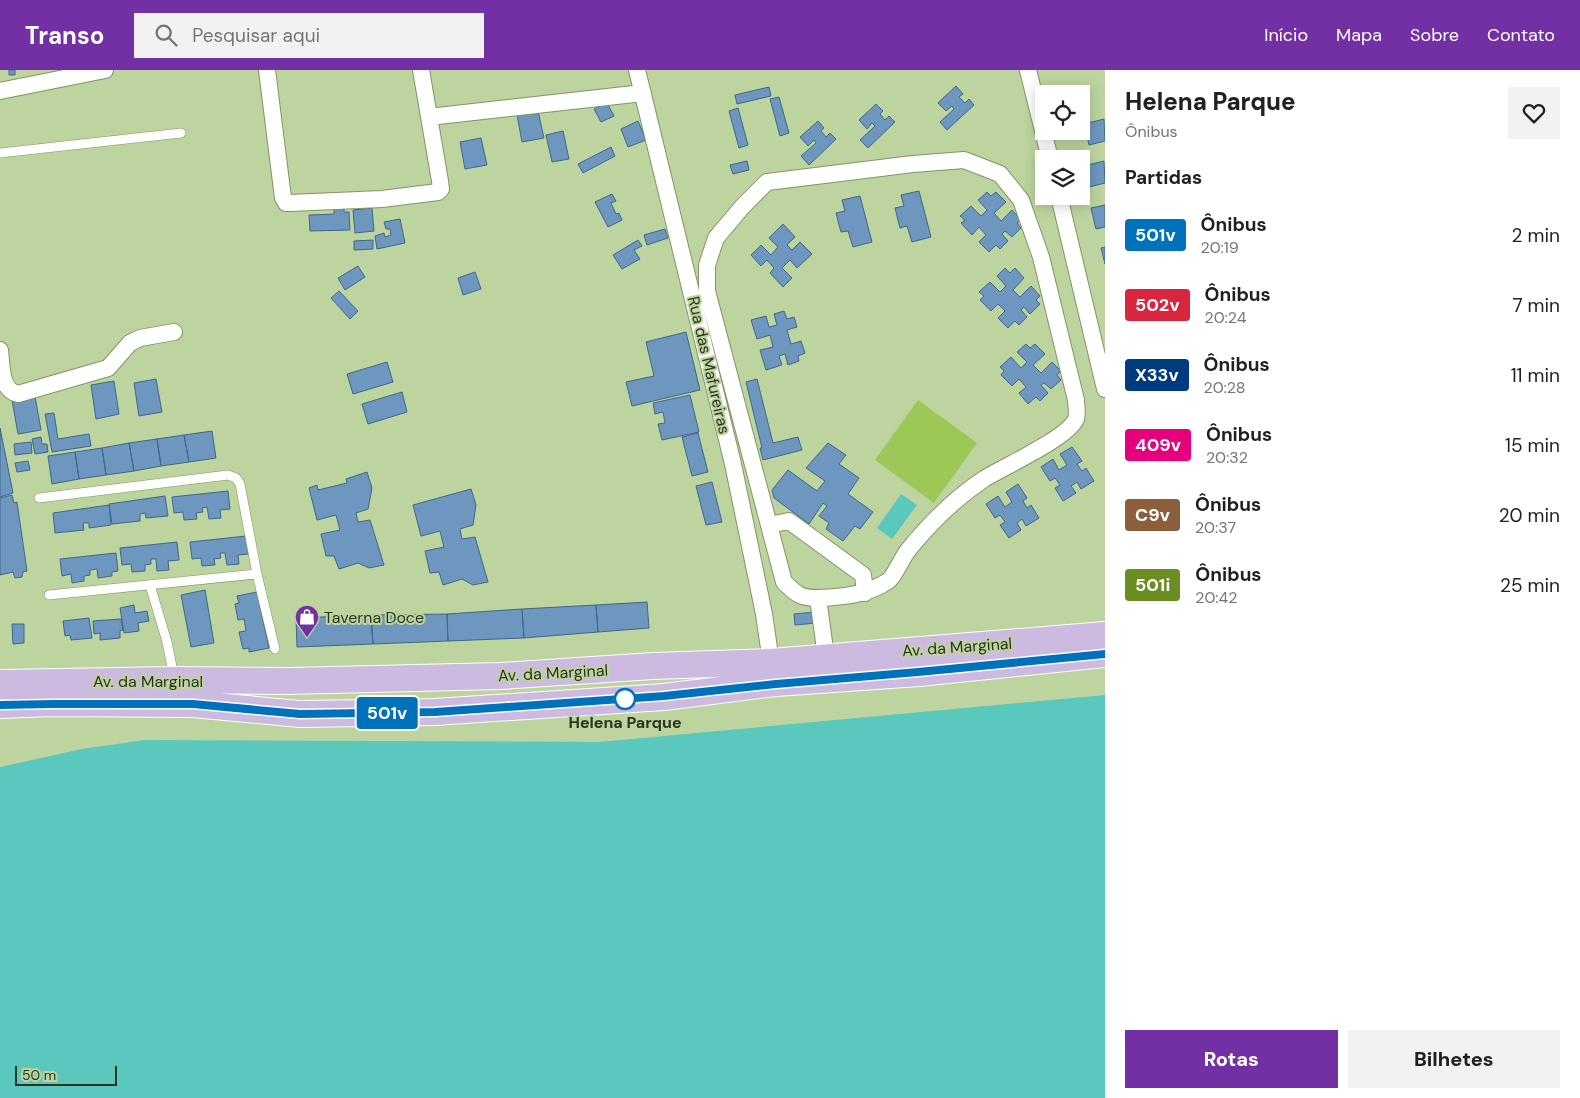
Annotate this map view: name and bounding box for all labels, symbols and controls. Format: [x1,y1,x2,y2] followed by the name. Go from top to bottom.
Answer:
[134,13,484,58] search box
[25,20,104,51] text: Transo
[152,21,180,49] icon: search
[192,23,320,48] text: Pesquisar aqui
[1264,23,1308,47] text: Início
[1336,23,1382,47] text: Mapa
[1410,23,1459,47] text: Sobre
[1487,23,1555,47] text: Contato
[1035,85,1090,205] map controls
[1035,85,1090,140] button: locate
[1125,86,1296,117] text: Helena Parque
[1508,87,1560,139] button: heart
[1125,121,1178,142] text: Ônibus
[1035,150,1090,205] button: layers
[1125,165,1202,190] text: Partidas
[1201,212,1267,237] text: Ônibus
[1135,223,1176,247] text: 501v
[1512,223,1560,248] text: 2 min
[1201,237,1239,258] text: 20:19
[1205,282,1271,307] text: Ônibus
[1135,293,1180,317] text: 502v
[1512,293,1560,318] text: 7 min
[683,294,735,436] street label: Rua das Mafureiras
[1205,307,1246,328] text: 20:24
[1204,352,1270,377] text: Ônibus
[1135,363,1179,387] text: X33v
[1511,363,1560,388] text: 11 min
[1204,377,1245,398] text: 20:28
[1206,422,1272,447] text: Ônibus
[1135,433,1181,457] text: 409v
[1505,433,1560,458] text: 15 min
[1206,447,1248,468] text: 20:32
[1195,492,1261,517] text: Ônibus
[1135,503,1170,527] text: C9v
[1499,503,1560,528] text: 20 min
[1195,517,1236,538] text: 20:37
[1195,562,1261,587] text: Ônibus
[1135,573,1170,597] text: 501i
[1500,573,1560,598] text: 25 min
[1195,587,1238,608] text: 20:42
[294,604,320,638] shop icon: Taverna Doce
[324,607,424,628] place label: Taverna Doce
[901,633,1013,661] street label: Av. da Marginal
[497,660,609,686] street label: Av. da Marginal
[93,671,203,692] street label: Av. da Marginal
[614,688,636,710] marker: Helena Parque
[352,697,422,729] line badge: 501v
[367,701,407,725] text: 501v
[568,712,682,733] place label: Helena Parque
[1125,1030,1338,1088] button: Rotas
[1348,1030,1560,1088] button: Bilhetes
[15,1063,118,1086] scale bar
[22,1066,56,1084] text: 50 m

